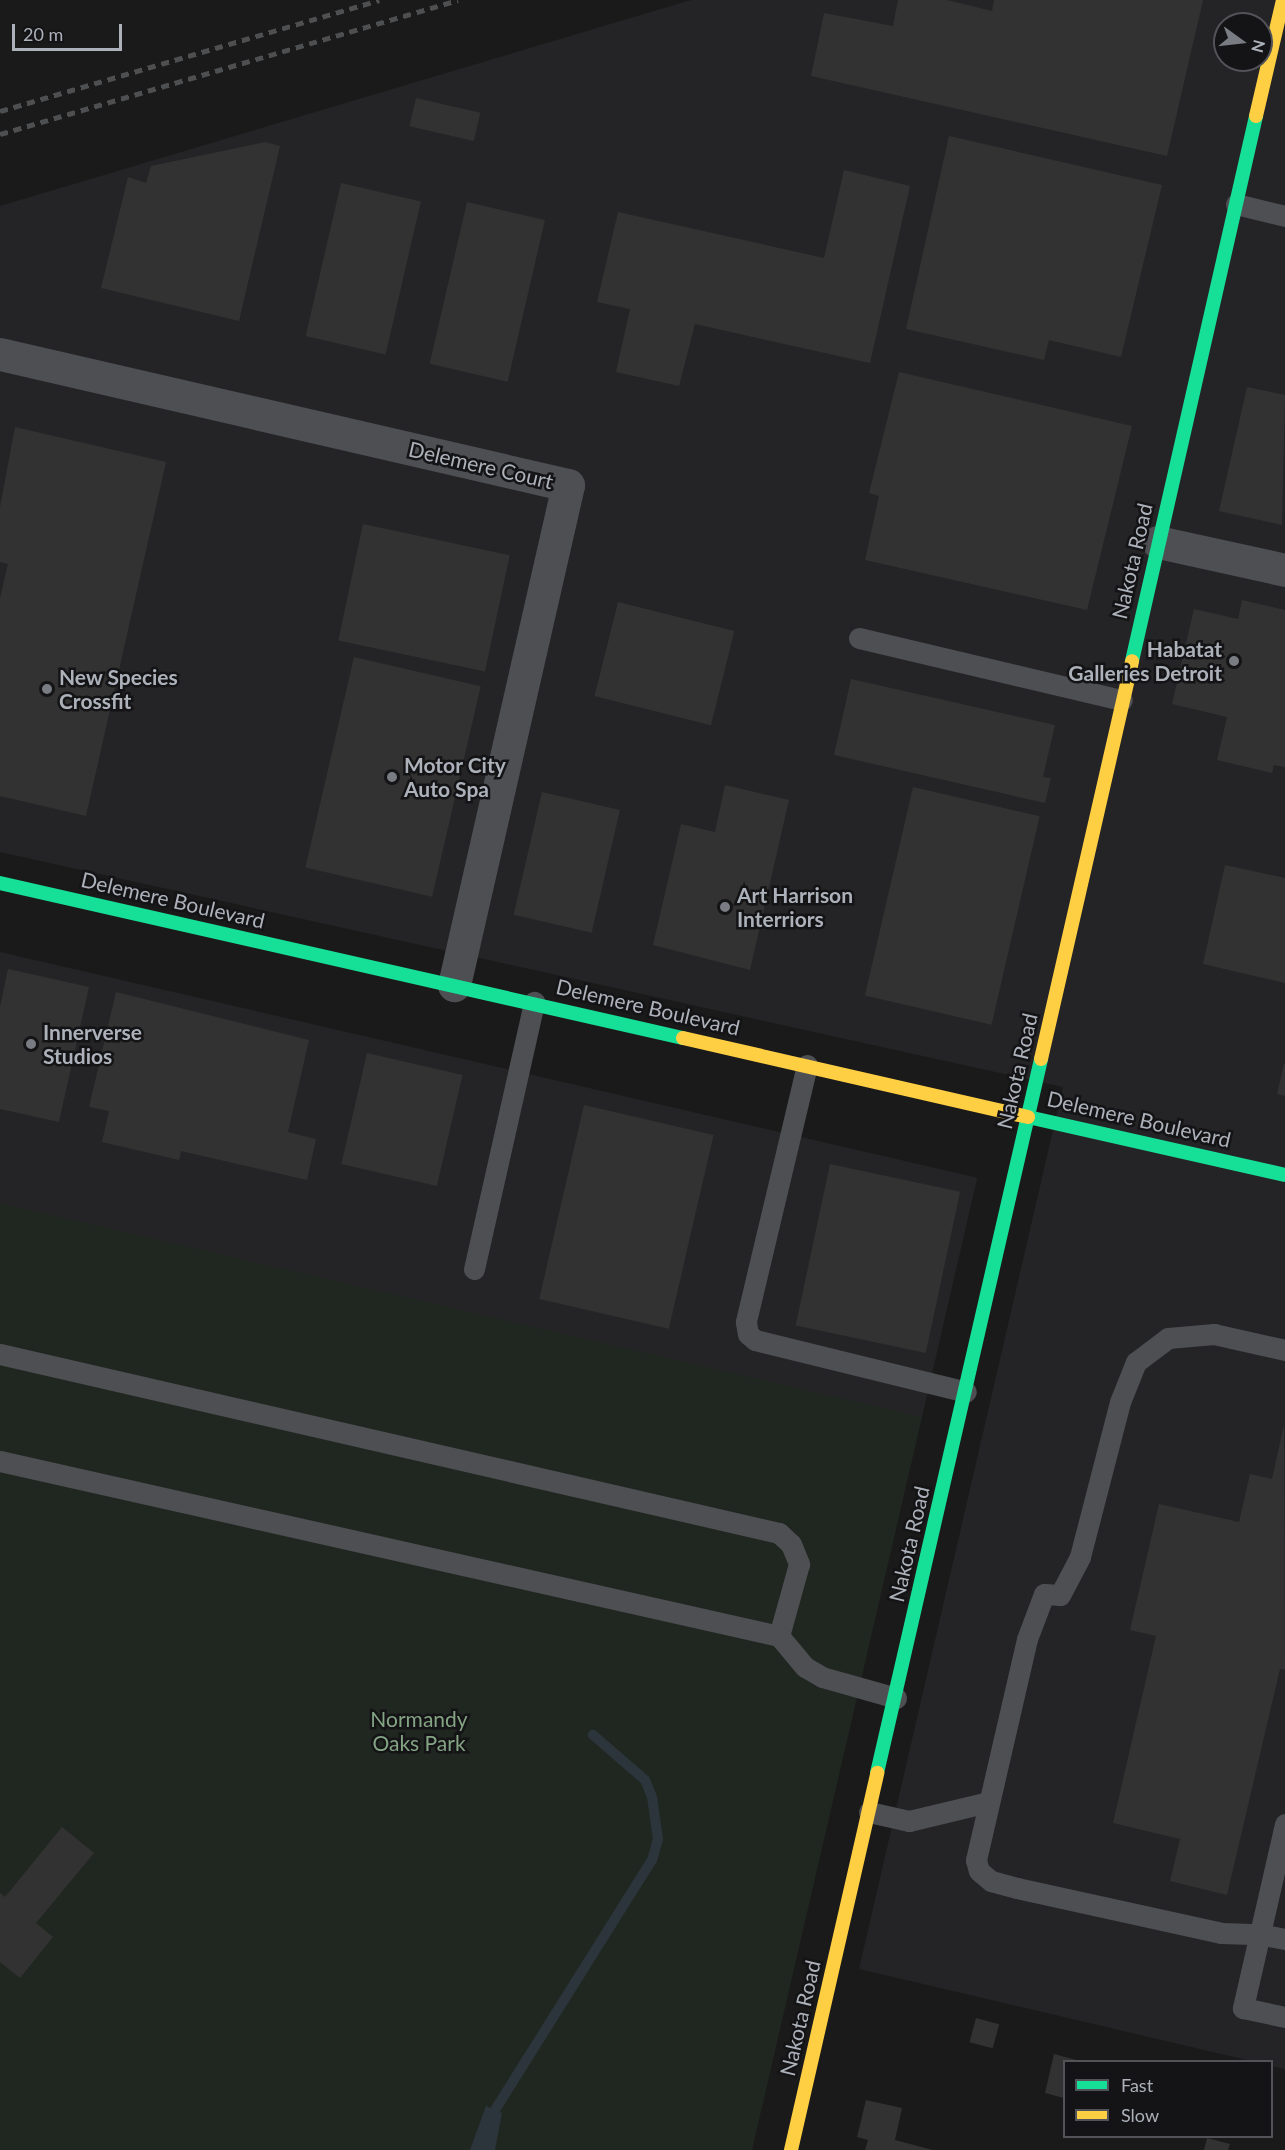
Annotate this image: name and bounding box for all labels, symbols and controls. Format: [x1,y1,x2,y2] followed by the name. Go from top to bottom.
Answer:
[15,12,124,50] scale bar
[1213,12,1273,72] north arrow
[23,23,63,45] text: 20 m
[1248,38,1270,55] text: N
[406,436,556,494] street label: Delemere Court
[1106,501,1158,621] street label: Nakota Road
[1068,636,1222,686] place label: Habatat Galleries Detroit
[1227,654,1241,668] marker: Habatat Galleries Detroit
[59,664,178,714] place label: New Species Crossfit
[40,682,54,696] marker: New Species Crossfit
[404,752,506,802] place label: Motor City Auto Spa
[385,770,399,784] marker: Motor City Auto Spa
[79,867,267,933] street label: Delemere Boulevard
[737,882,853,932] place label: Art Harrison Interriors
[718,900,732,914] marker: Art Harrison Interriors
[554,974,742,1040] street label: Delemere Boulevard
[991,1011,1043,1131] street label: Nakota Road
[43,1019,142,1069] place label: Innerverse Studios
[24,1037,38,1051] marker: Innerverse Studios
[1045,1086,1233,1152] street label: Delemere Boulevard
[883,1484,935,1604] street label: Nakota Road
[370,1706,468,1756] park label: Normandy Oaks Park
[774,1958,826,2078] street label: Nakota Road
[1063,2060,1273,2138] legend
[1121,2074,1153,2096] text: Fast
[1121,2104,1159,2126] text: Slow

